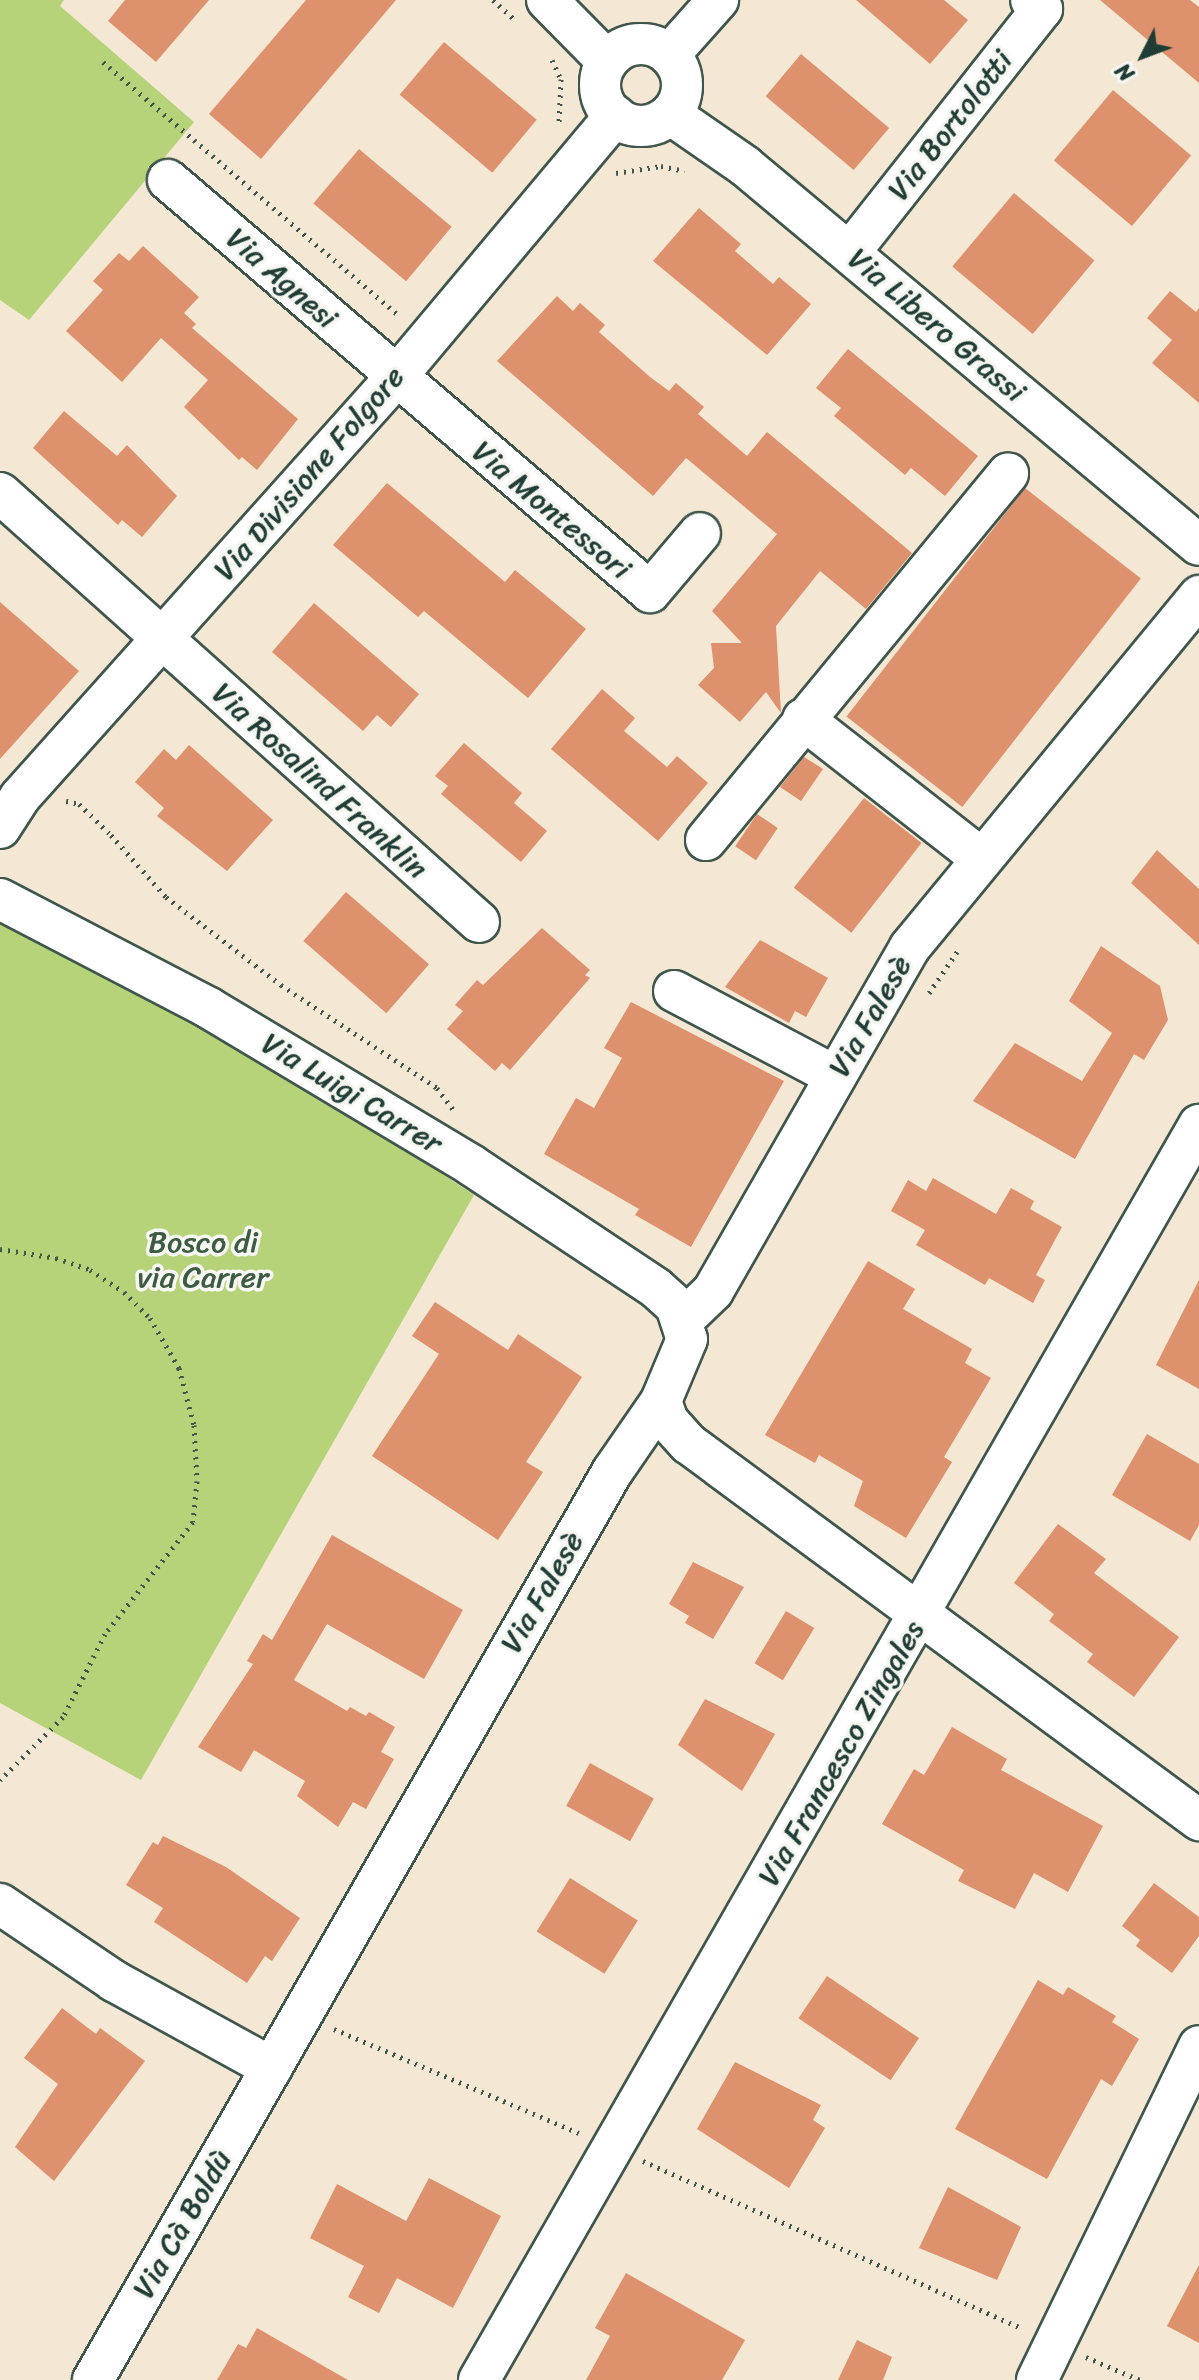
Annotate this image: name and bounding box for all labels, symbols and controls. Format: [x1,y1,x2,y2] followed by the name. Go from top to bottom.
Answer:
[1103,16,1183,96] north arrow
[880,43,1020,207] street label: Via Bortolotti
[1105,54,1144,91] text: N
[219,220,345,336] street label: Via Agnesi
[842,241,1032,409] street label: Via Libero Grassi
[206,359,412,587] street label: Via Divisione Folgore
[466,434,638,586] street label: Via Montessori
[205,675,435,887] street label: Via Rosalind Franklin
[821,949,919,1083] street label: Via Falesè
[255,1025,449,1161] street label: Via Luigi Carrer
[137,1224,269,1294] park label: Bosco di via Carrer
[493,1525,591,1659] street label: Via Falesè
[751,1615,931,1891] street label: Via Francesco Zingales
[125,2143,239,2305] street label: Via Cà Boldù

